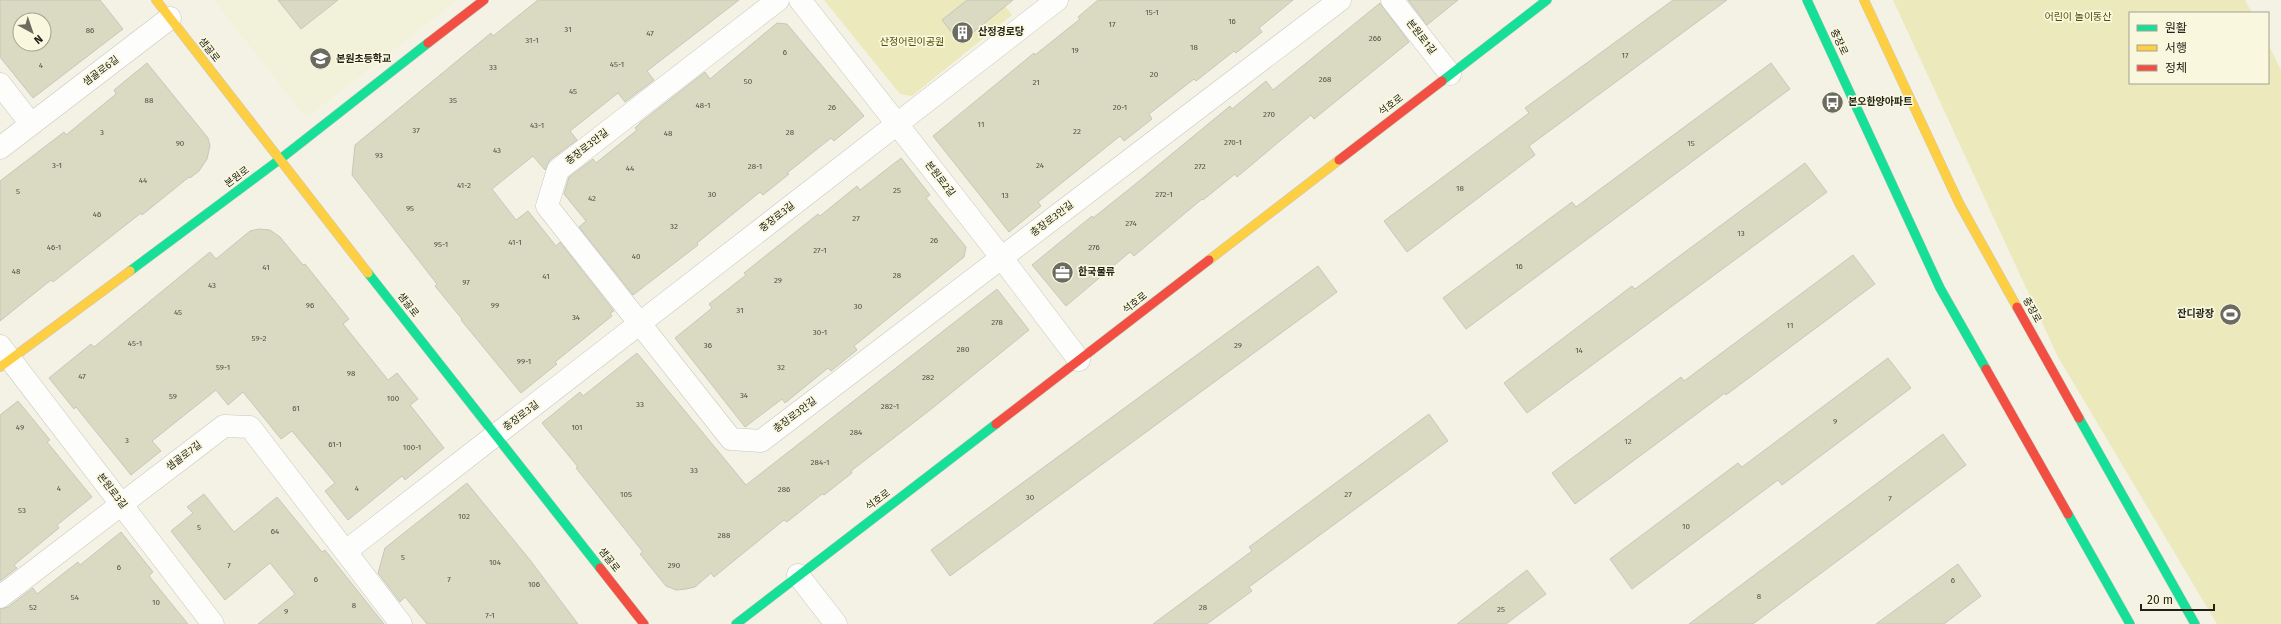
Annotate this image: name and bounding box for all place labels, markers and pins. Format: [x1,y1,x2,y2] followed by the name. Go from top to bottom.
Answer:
[950,19,976,45] building icon: 산정경로당
[978,26,1024,38] place label: 산정경로당
[308,46,334,72] school or university icon: 본원초등학교
[336,52,391,65] place label: 본원초등학교
[1820,89,1846,115] bus stop icon: 본오한양아파트
[1848,96,1912,108] place label: 본오한양아파트
[1050,259,1076,285] office icon: 한국물류
[1078,266,1115,278] place label: 한국물류
[2217,301,2243,327] sports icon: 잔디광장
[2177,308,2214,320] place label: 잔디광장

